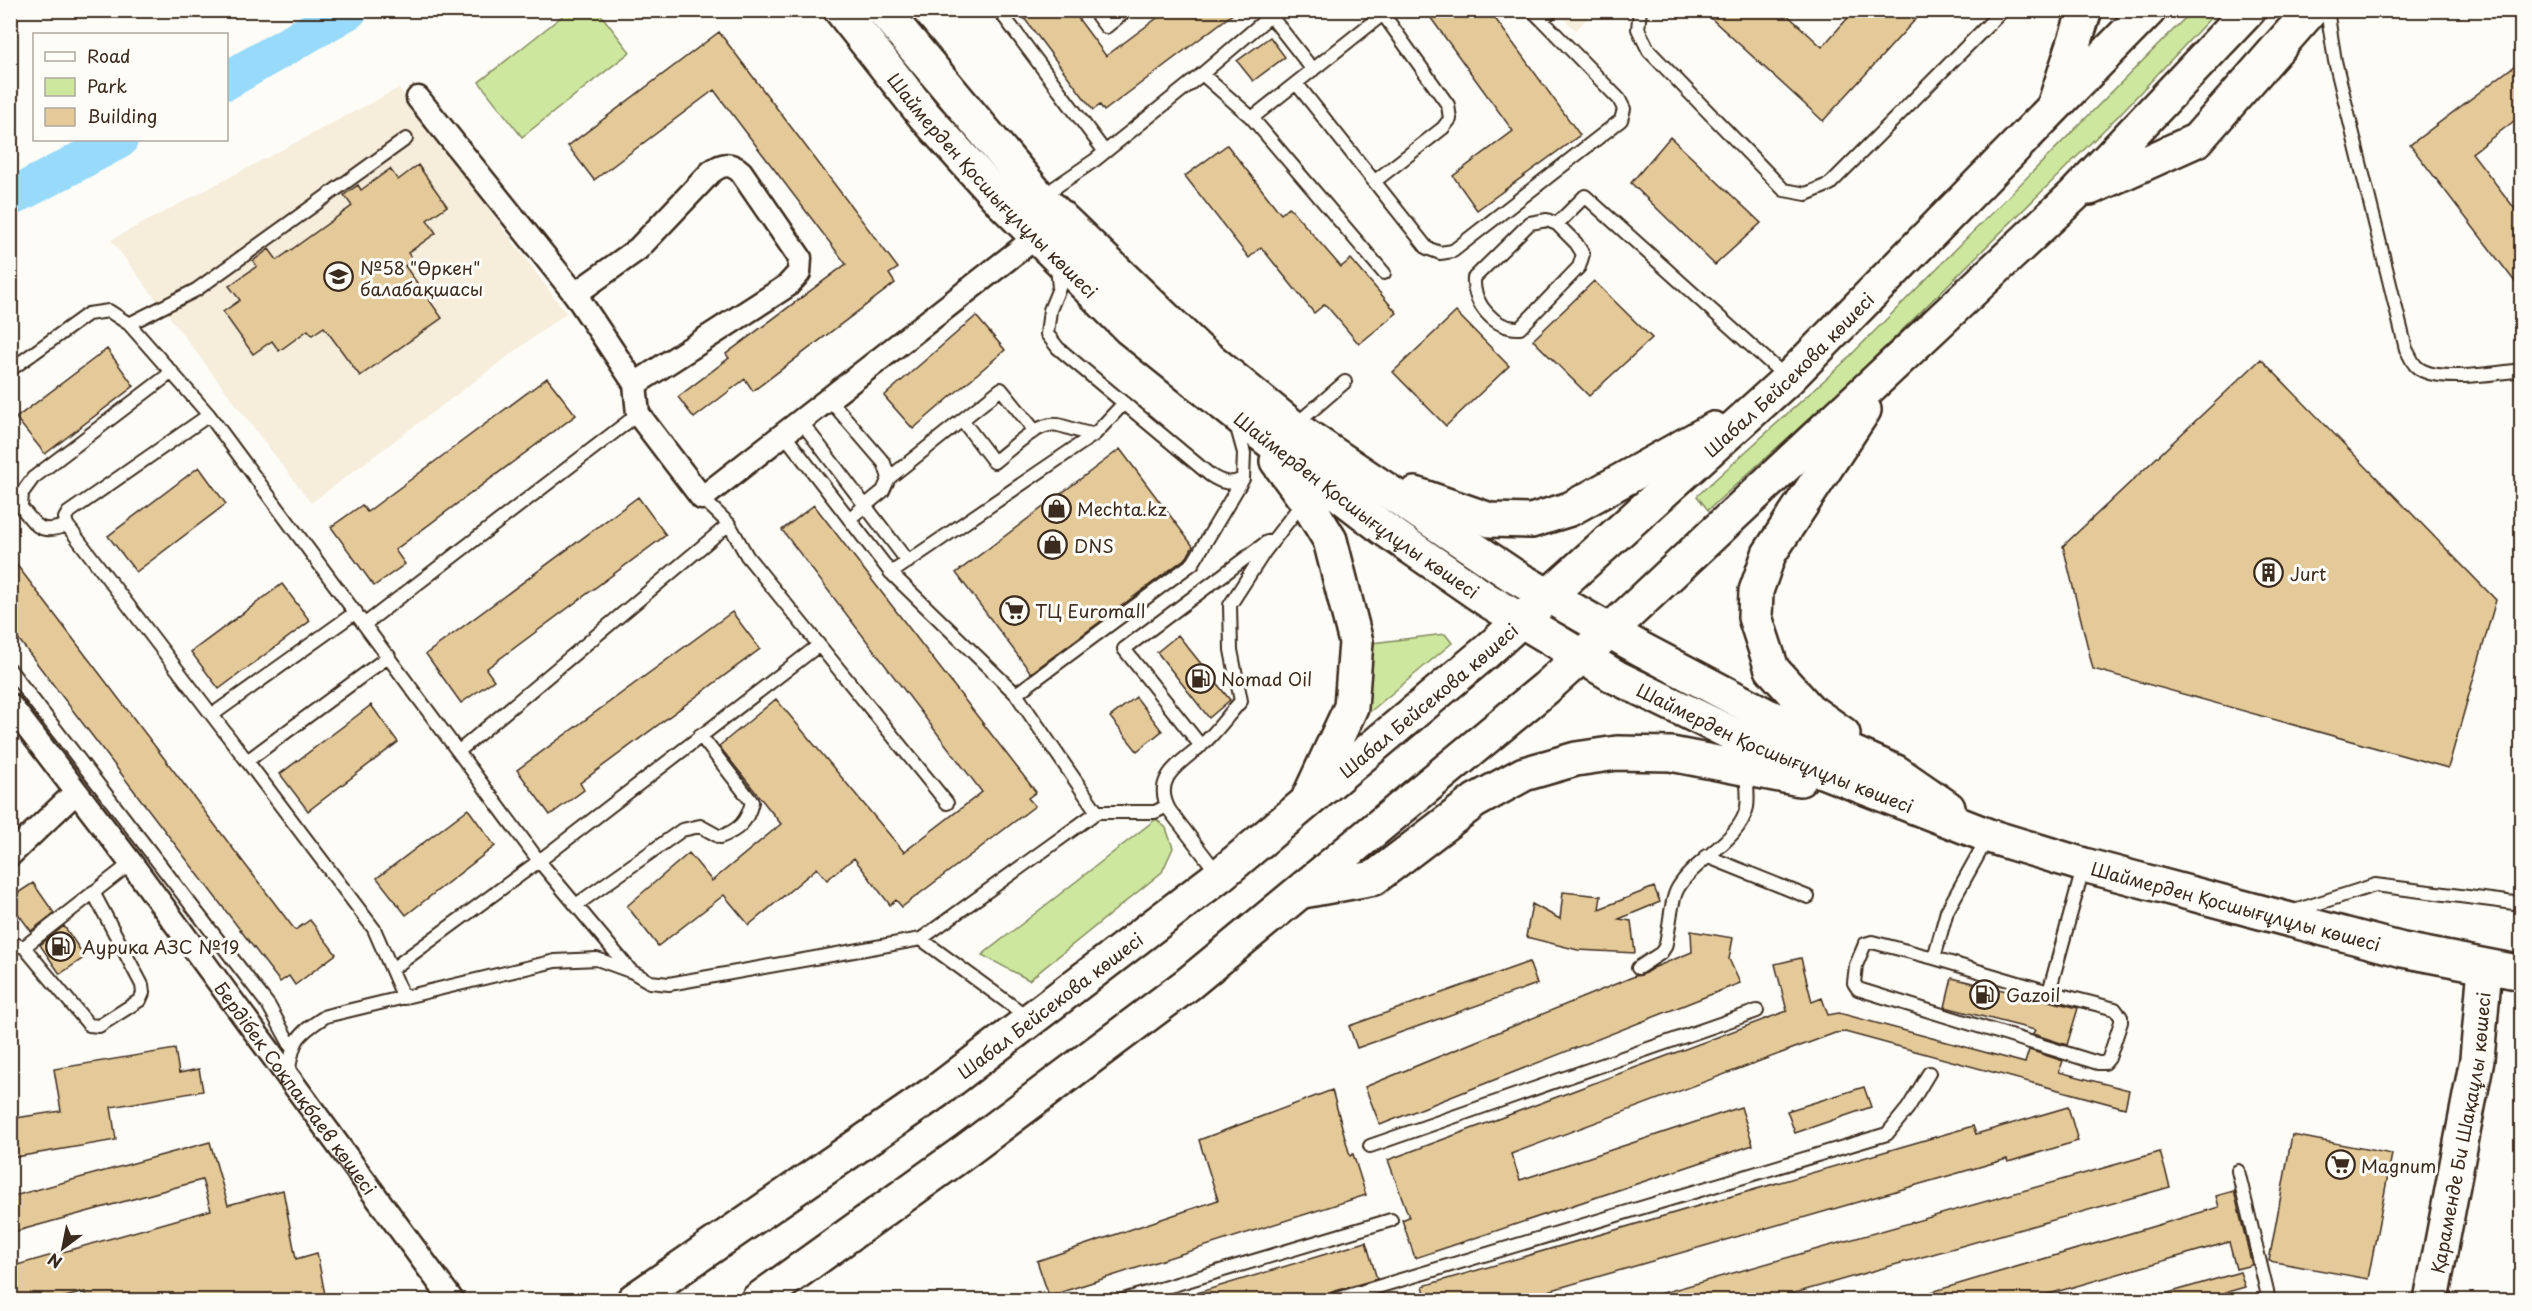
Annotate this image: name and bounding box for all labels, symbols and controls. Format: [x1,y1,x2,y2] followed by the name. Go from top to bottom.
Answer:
[33,33,228,141] legend
[87,42,131,69] text: Road
[882,66,1104,304] street label: Шаймерден Қосшығұлұлы көшесі
[87,72,127,99] text: Park
[87,102,157,129] text: Building
[360,254,483,302] place label: №58 "Өркен" балабақшасы
[323,261,355,293] school or university icon: №58 "Өркен" балабақшасы
[1697,286,1880,463] street label: Шабал Бейсекова көшесі
[1229,405,1485,604] street label: Шаймерден Қосшығұлұлы көшесі
[1040,492,1072,524] shop icon: Mechta.kz
[1077,495,1167,522] place label: Mechta.kz
[1037,529,1069,561] shop icon: DNS
[1074,532,1114,559] place label: DNS
[2253,557,2285,589] building icon: Jurt
[2290,560,2326,587] place label: Jurt
[998,594,1030,626] supermarket icon: ТЦ Euromall
[1035,597,1145,624] place label: ТЦ Euromall
[1333,616,1524,784] street label: Шабал Бейсекова көшесі
[1184,662,1216,694] fuel station icon: Nomad Oil
[1221,665,1312,692] place label: Nomad Oil
[1632,676,1918,819] street label: Шаймерден Қосшығұлұлы көшесі
[2088,854,2384,957] street label: Шаймерден Қосшығұлұлы көшесі
[951,925,1148,1085] street label: Шабал Бейсекова көшесі
[45,930,77,962] fuel station icon: Аурика АЗС №19
[82,933,239,960] place label: Аурика АЗС №19
[209,976,384,1200] street label: Бердібек Соқпақбаев көшесі
[1969,978,2001,1010] fuel station icon: Gazoil
[2006,981,2060,1008] place label: Gazoil
[2423,991,2496,1276] street label: Қараменде Би Шақаұлы көшесі
[2324,1149,2356,1181] supermarket icon: Magnum
[2361,1152,2436,1179] place label: Magnum
[33,1218,93,1278] north arrow
[43,1248,66,1275] text: N

